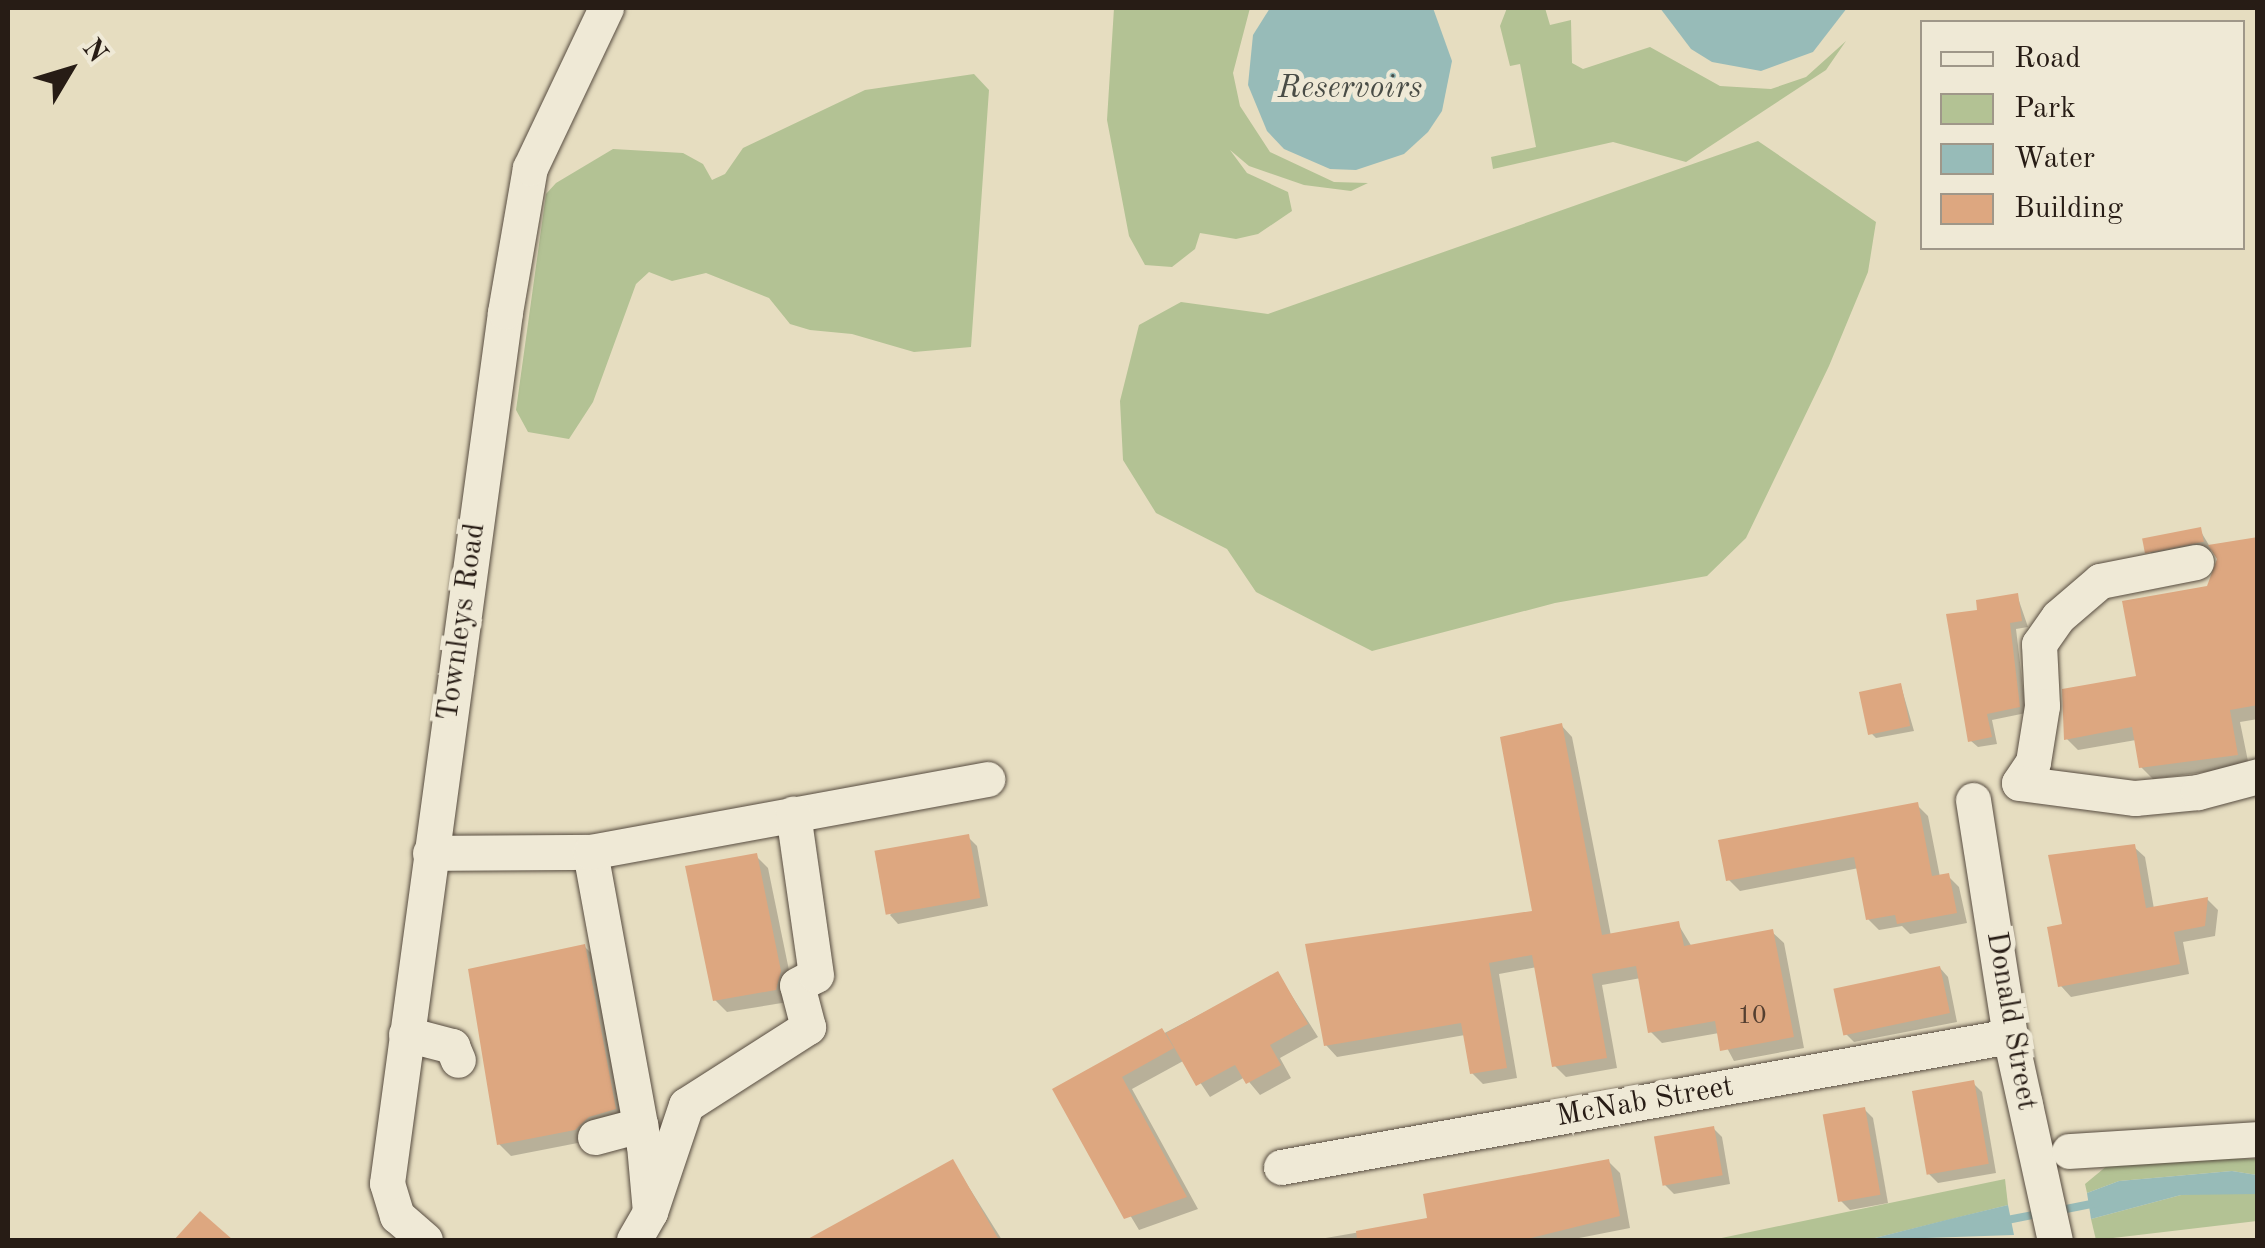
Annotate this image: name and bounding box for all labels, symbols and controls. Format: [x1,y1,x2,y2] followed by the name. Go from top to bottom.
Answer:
[20,20,120,120] north arrow
[1920,20,2245,250] legend
[76,34,111,69] text: N
[2014,44,2081,74] text: Road
[1278,70,1422,108] water label: Reservoirs
[2014,94,2076,124] text: Park
[2014,144,2095,174] text: Water
[2014,194,2123,224] text: Building
[430,521,494,723] street label: Townleys Road
[1978,929,2044,1113] street label: Donald Street
[1738,1002,1766,1032] house number: 10
[1554,1069,1736,1135] street label: McNab Street

